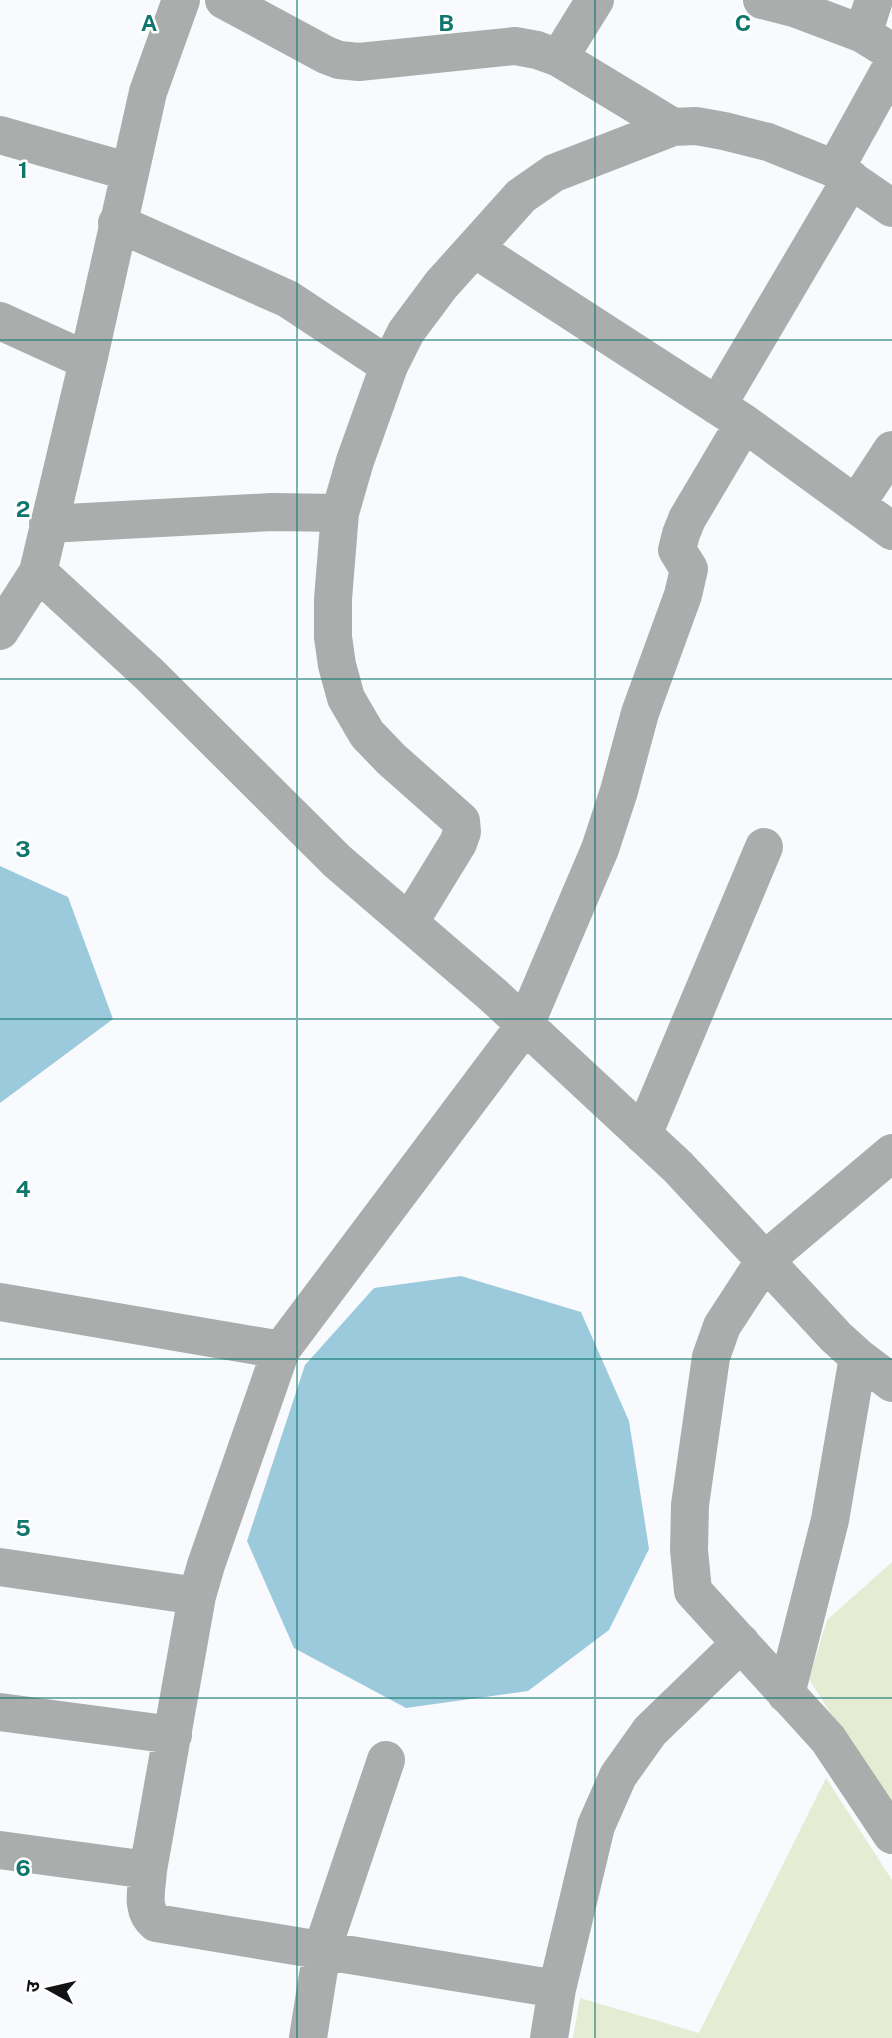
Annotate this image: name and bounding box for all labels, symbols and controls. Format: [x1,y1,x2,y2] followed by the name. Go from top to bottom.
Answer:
[141,9,158,36] text: A
[438,9,454,36] text: B
[735,9,751,36] text: C
[18,156,28,183] text: 1
[16,495,30,522] text: 2
[15,835,31,862] text: 3
[15,1175,31,1202] text: 4
[15,1514,31,1541] text: 5
[15,1854,31,1881] text: 6
[14,1954,84,2024] north arrow
[20,1979,44,1994] text: उ

